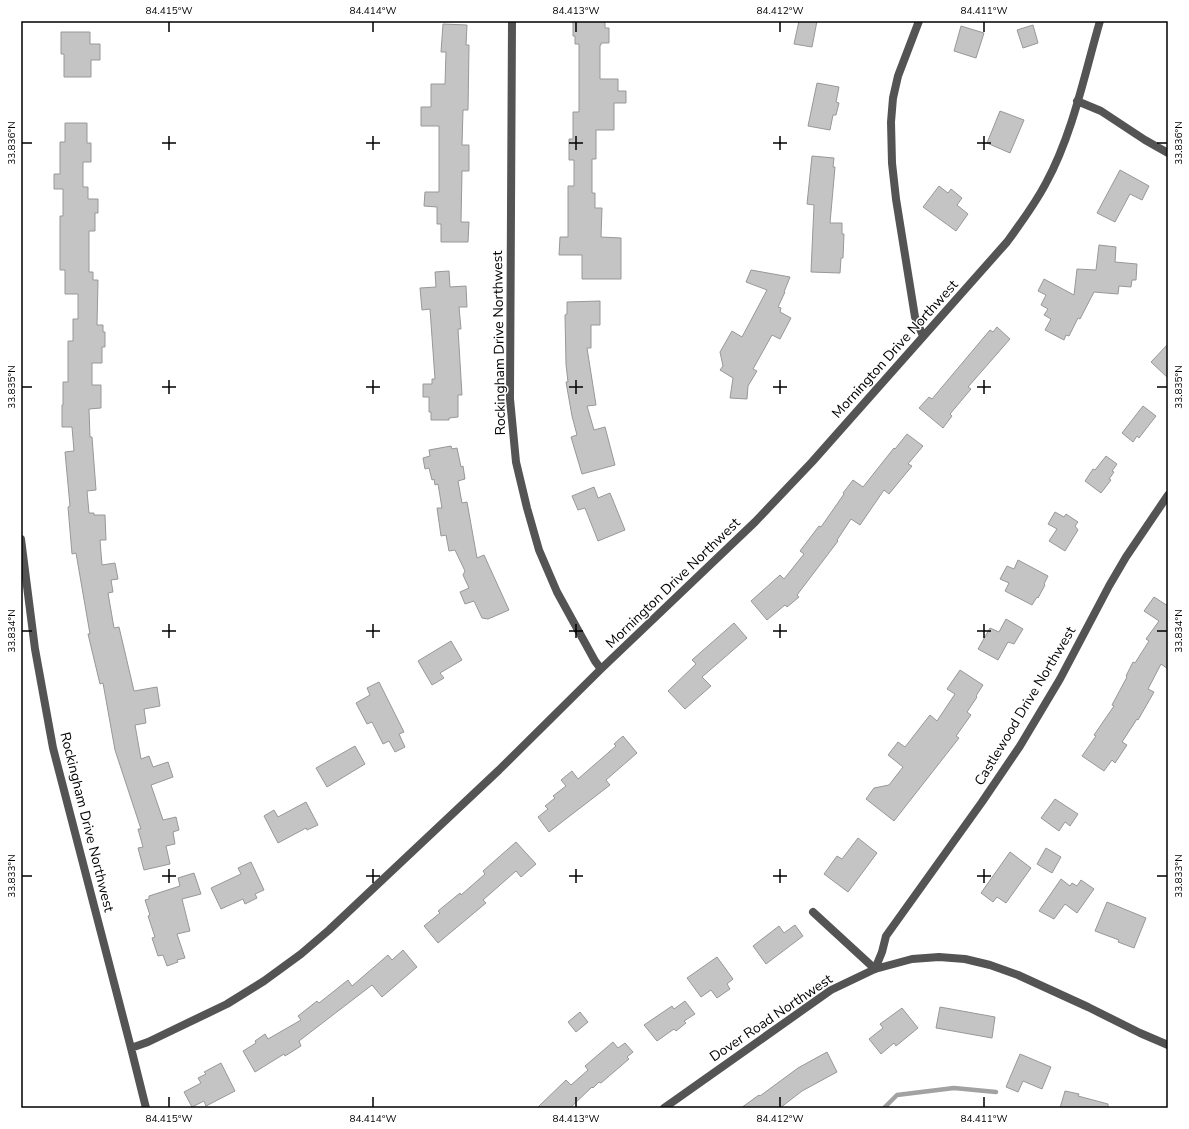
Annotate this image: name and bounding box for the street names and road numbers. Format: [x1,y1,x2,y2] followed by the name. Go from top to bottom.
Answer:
[488,250,510,435] street label: Rockingham Drive Northwest
[828,276,962,422] street label: Mornington Drive Northwest
[602,514,744,652] street label: Mornington Drive Northwest
[970,623,1080,789] street label: Castlewood Drive Northwest
[55,730,119,914] street label: Rockingham Drive Northwest
[706,970,836,1066] street label: Dover Road Northwest

